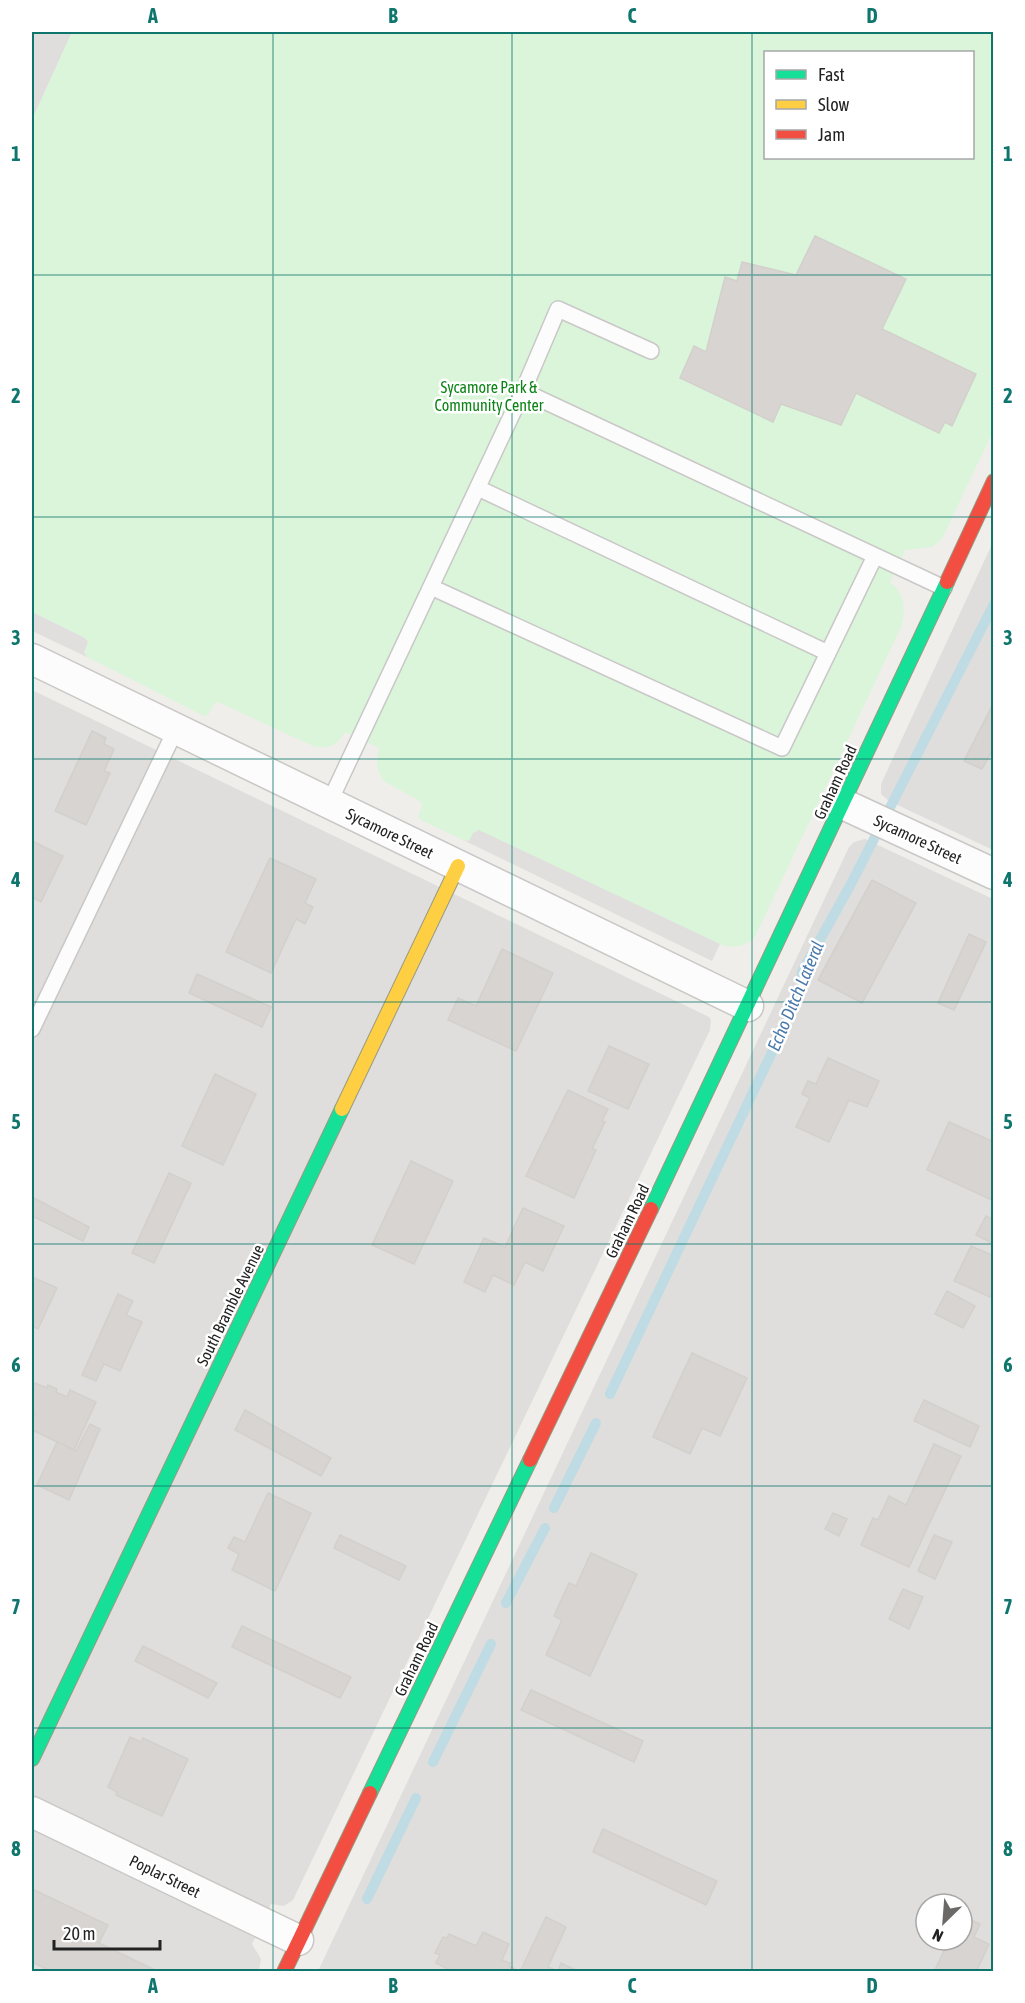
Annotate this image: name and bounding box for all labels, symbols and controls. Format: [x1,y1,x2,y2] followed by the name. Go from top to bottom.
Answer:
[147,4,158,27] text: A
[388,4,398,27] text: B
[628,4,637,27] text: C
[866,4,878,27] text: D
[764,51,974,159] legend
[818,64,845,85] text: Fast
[818,94,849,115] text: Slow
[818,124,845,145] text: Jam
[11,142,21,165] text: 1
[1003,142,1013,165] text: 1
[435,378,544,415] park label: Sycamore Park & Community Center
[11,384,21,407] text: 2
[1003,384,1013,407] text: 2
[11,626,21,649] text: 3
[1003,626,1013,649] text: 3
[810,742,860,822] street label: Graham Road
[343,804,437,863] street label: Sycamore Street
[871,811,965,868] street label: Sycamore Street
[10,868,21,891] text: 4
[1002,868,1013,891] text: 4
[763,938,828,1054] water label: Echo Ditch Lateral
[11,1110,21,1133] text: 5
[1003,1110,1013,1133] text: 5
[601,1181,653,1261] street label: Graham Road
[193,1241,267,1369] street label: South Bramble Avenue
[11,1353,21,1376] text: 6
[1003,1353,1013,1376] text: 6
[11,1595,21,1618] text: 7
[1003,1595,1013,1618] text: 7
[390,1619,442,1699] street label: Graham Road
[11,1837,21,1860] text: 8
[1003,1837,1013,1860] text: 8
[126,1851,204,1902] street label: Poplar Street
[914,1892,974,1952] north arrow
[54,1913,160,1951] scale bar
[63,1923,95,1944] text: 20 m
[930,1925,946,1946] text: N
[147,1974,158,1997] text: A
[388,1974,398,1997] text: B
[628,1974,637,1997] text: C
[866,1974,878,1997] text: D

